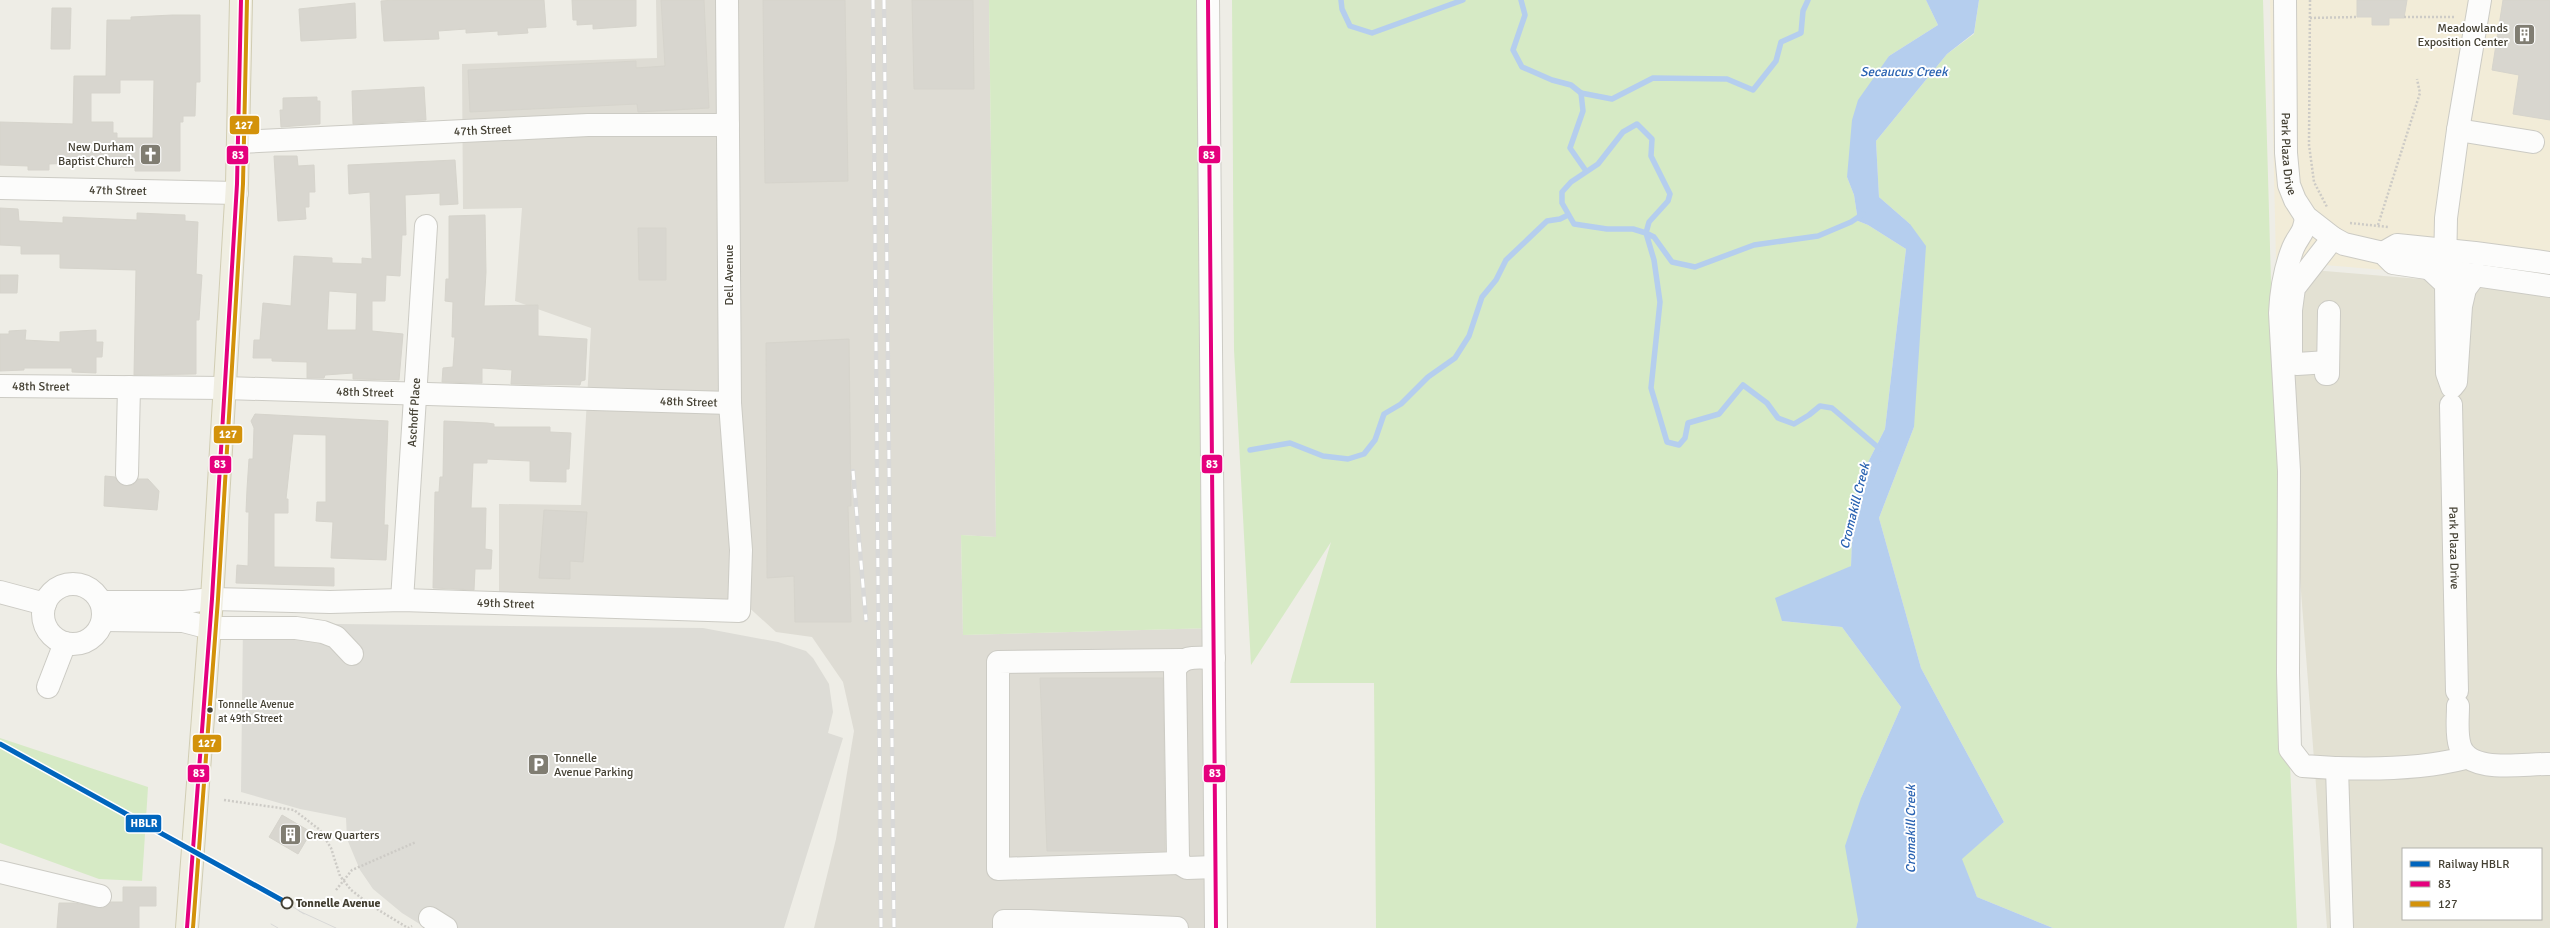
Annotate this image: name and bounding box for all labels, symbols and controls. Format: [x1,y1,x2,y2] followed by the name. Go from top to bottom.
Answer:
[2417,21,2509,50] place label: Meadowlands Exposition Center
[2511,22,2537,48] building icon: Meadowlands Exposition Center
[1860,64,1949,80] water label: Secaucus Creek
[2278,112,2300,197] street label: Park Plaza Drive
[229,115,260,135] line badge: 127
[235,119,253,132] text: 127
[454,121,512,139] street label: 47th Street
[58,140,134,169] place label: New Durham Baptist Church
[137,141,163,167] church icon: New Durham Baptist Church
[226,145,249,165] line badge: 83
[1198,145,1221,164] line badge: 83
[232,149,244,162] text: 83
[1203,149,1215,162] text: 83
[89,182,147,199] street label: 47th Street
[722,245,737,305] street label: Dell Avenue
[404,377,424,447] street label: Aschoff Place
[12,379,70,394] street label: 48th Street
[336,384,394,401] street label: 48th Street
[660,393,718,410] street label: 48th Street
[213,425,243,444] line badge: 127
[219,428,237,441] text: 127
[1201,454,1223,474] line badge: 83
[209,455,232,474] line badge: 83
[214,458,226,471] text: 83
[1206,458,1218,471] text: 83
[1837,460,1874,551] water label: Cromakill Creek
[2446,506,2462,590] street label: Park Plaza Drive
[477,595,535,612] street label: 49th Street
[218,698,294,725] place label: Tonnelle Avenue at 49th Street
[205,705,215,715] marker: Tonnelle Avenue at 49th Street
[192,734,222,753] line badge: 127
[198,737,216,750] text: 127
[554,751,633,780] place label: Tonnelle Avenue Parking
[525,752,551,778] parking icon: Tonnelle Avenue Parking
[187,764,210,783] line badge: 83
[1203,764,1226,783] line badge: 83
[193,767,205,780] text: 83
[1209,767,1221,780] text: 83
[1903,783,1919,873] water label: Cromakill Creek
[125,814,162,833] line badge: HBLR
[131,817,158,830] text: HBLR
[277,822,303,848] building icon: Crew Quarters
[306,828,380,843] place label: Crew Quarters
[2402,848,2542,920] legend
[2438,857,2509,872] text: Railway HBLR
[2438,877,2451,892] text: 83
[280,896,294,910] marker: Tonnelle Avenue
[296,896,380,911] place label: Tonnelle Avenue
[2438,897,2457,912] text: 127

